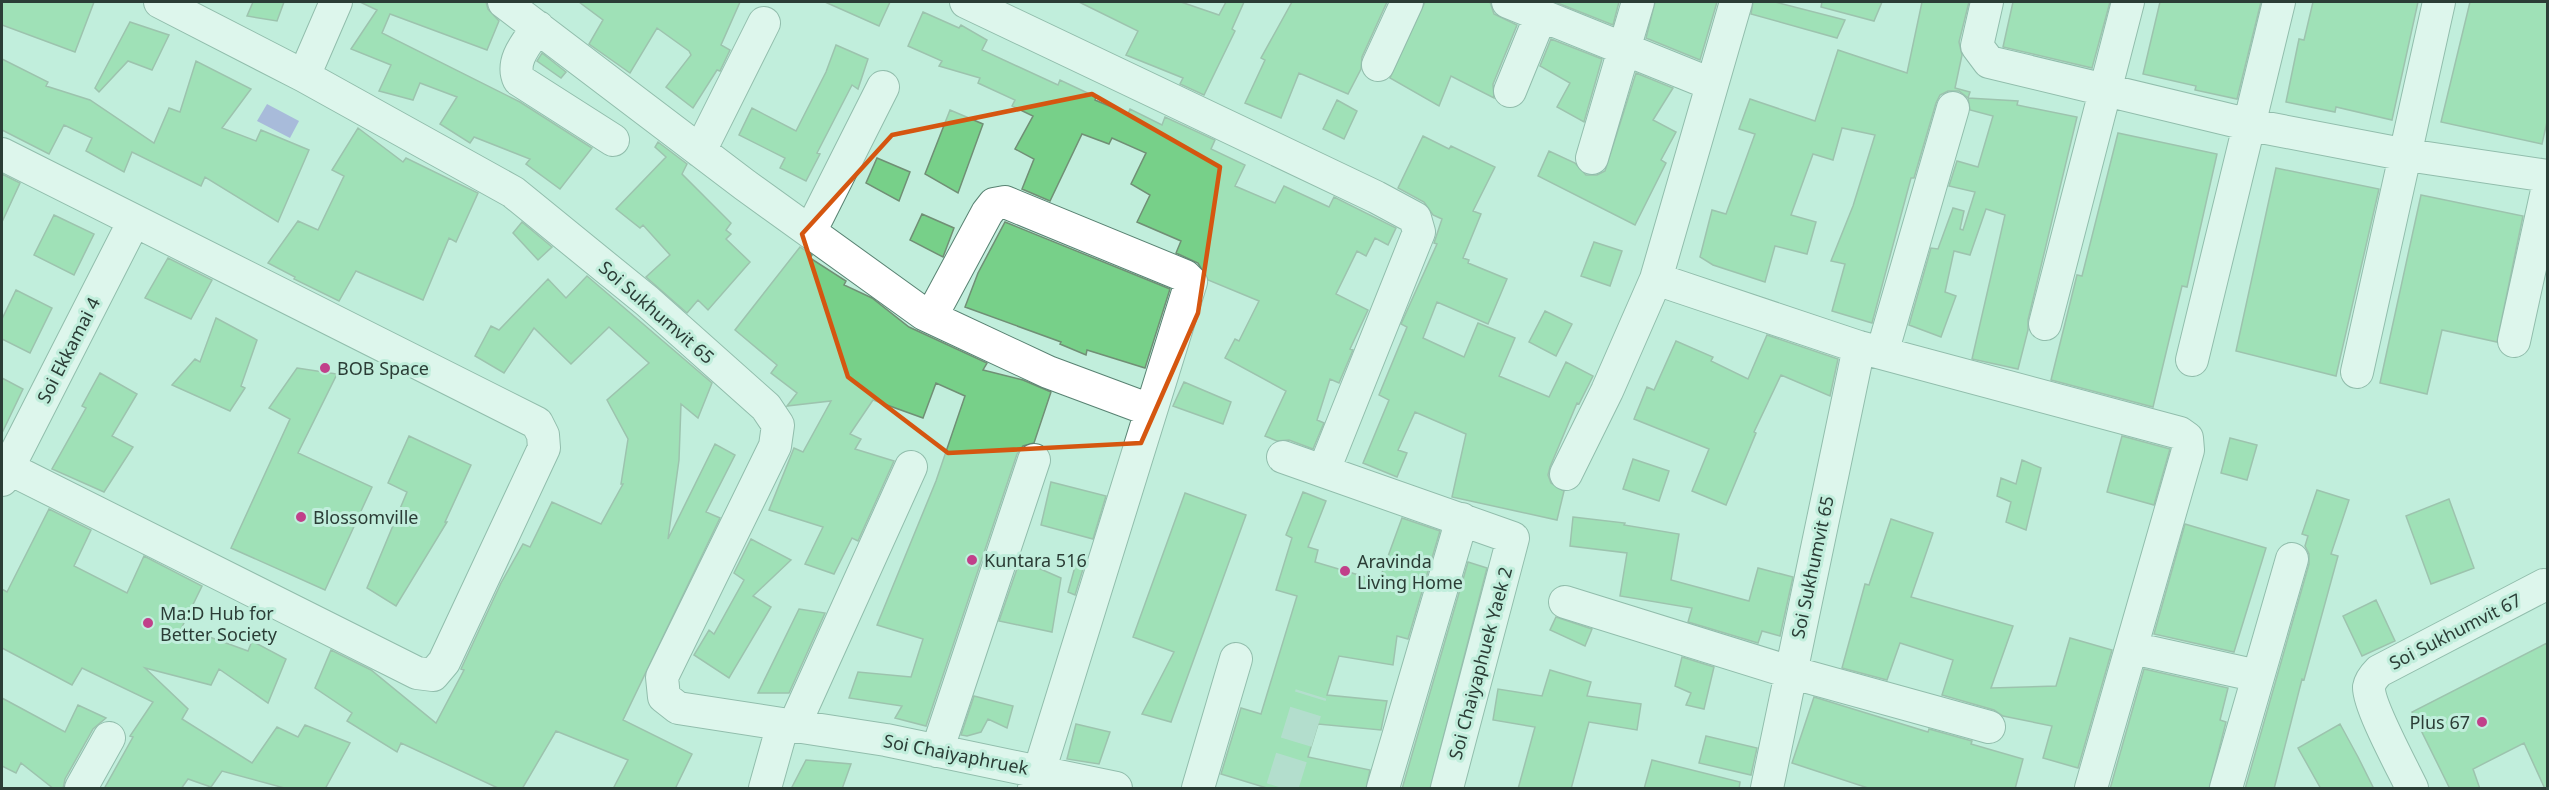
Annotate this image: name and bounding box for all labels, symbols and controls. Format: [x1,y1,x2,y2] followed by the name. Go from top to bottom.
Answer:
[594,255,720,369] street label: Soi Sukhumvit 65
[31,293,105,407] street label: Soi Ekkamai 4
[337,356,429,380] place label: BOB Space
[318,361,332,375] marker: BOB Space
[1785,493,1839,641] street label: Soi Sukhumvit 65
[313,505,418,529] place label: Blossomville
[294,510,308,524] marker: Blossomville
[984,548,1087,572] place label: Kuntara 516
[1357,549,1463,594] place label: Aravinda Living Home
[965,553,979,567] marker: Kuntara 516
[1338,564,1352,578] marker: Aravinda Living Home
[1443,564,1517,762] street label: Soi Chaiyaphuek Yaek 2
[2385,587,2525,675] street label: Soi Sukhumvit 67
[160,601,278,646] place label: Ma:D Hub for Better Society
[141,616,155,630] marker: Ma:D Hub for Better Society
[2409,710,2470,734] place label: Plus 67
[2475,715,2489,729] marker: Plus 67
[881,728,1031,780] street label: Soi Chaiyaphruek

